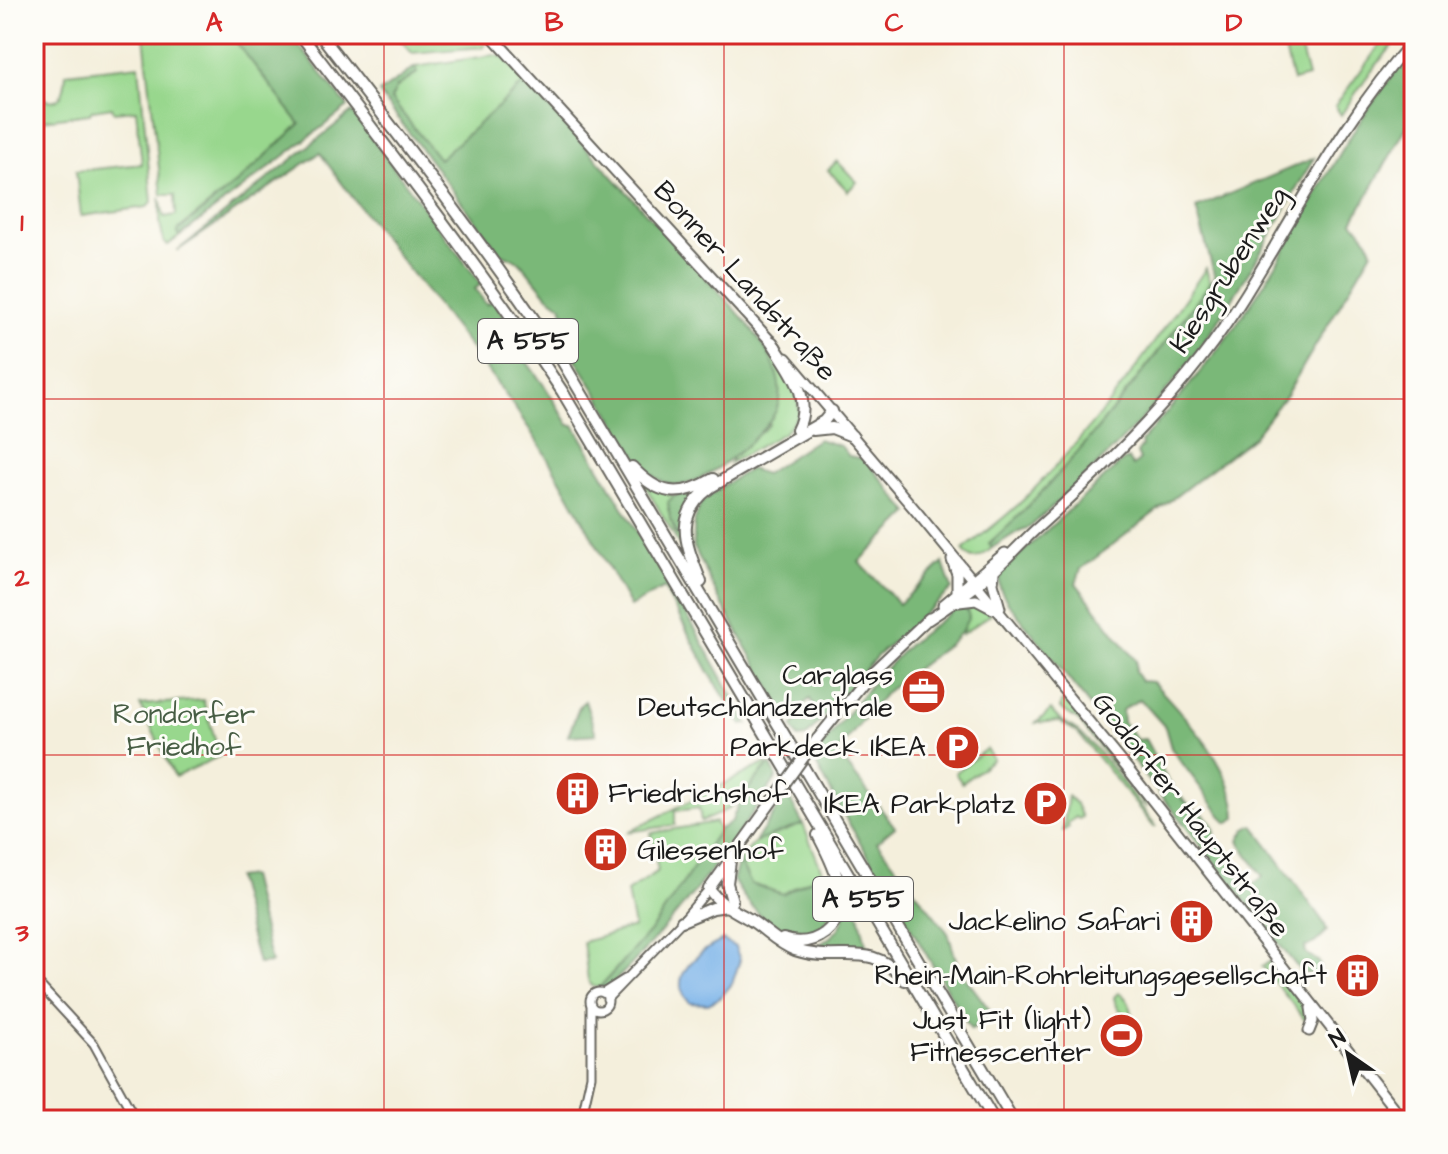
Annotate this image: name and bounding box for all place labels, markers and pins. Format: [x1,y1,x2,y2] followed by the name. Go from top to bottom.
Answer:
[638,656,893,727] place label: Carglass Deutschlandzentrale
[900,667,948,715] office icon: Carglass Deutschlandzentrale
[933,723,981,771] parking icon: Parkdeck IKEA
[730,728,926,767] place label: Parkdeck IKEA
[553,769,601,817] building icon: Friedrichshof
[608,774,789,813] place label: Friedrichshof
[1022,780,1070,828] parking icon: IKEA Parkplatz
[824,785,1015,824] place label: IKEA Parkplatz
[582,826,630,874] building icon: Gilessenhof
[637,831,784,870] place label: Gilessenhof
[1167,897,1215,945] building icon: Jackelino Safari
[948,902,1160,941] place label: Jackelino Safari
[1334,951,1382,999] building icon: Rhein-Main-Rohrleitungsgesellschaft
[874,956,1328,996] place label: Rhein-Main-Rohrleitungsgesellschaft
[910,1001,1091,1072] place label: Just Fit (light) Fitnesscenter
[1098,1012,1146,1060] sports icon: Just Fit (light) Fitnesscenter

